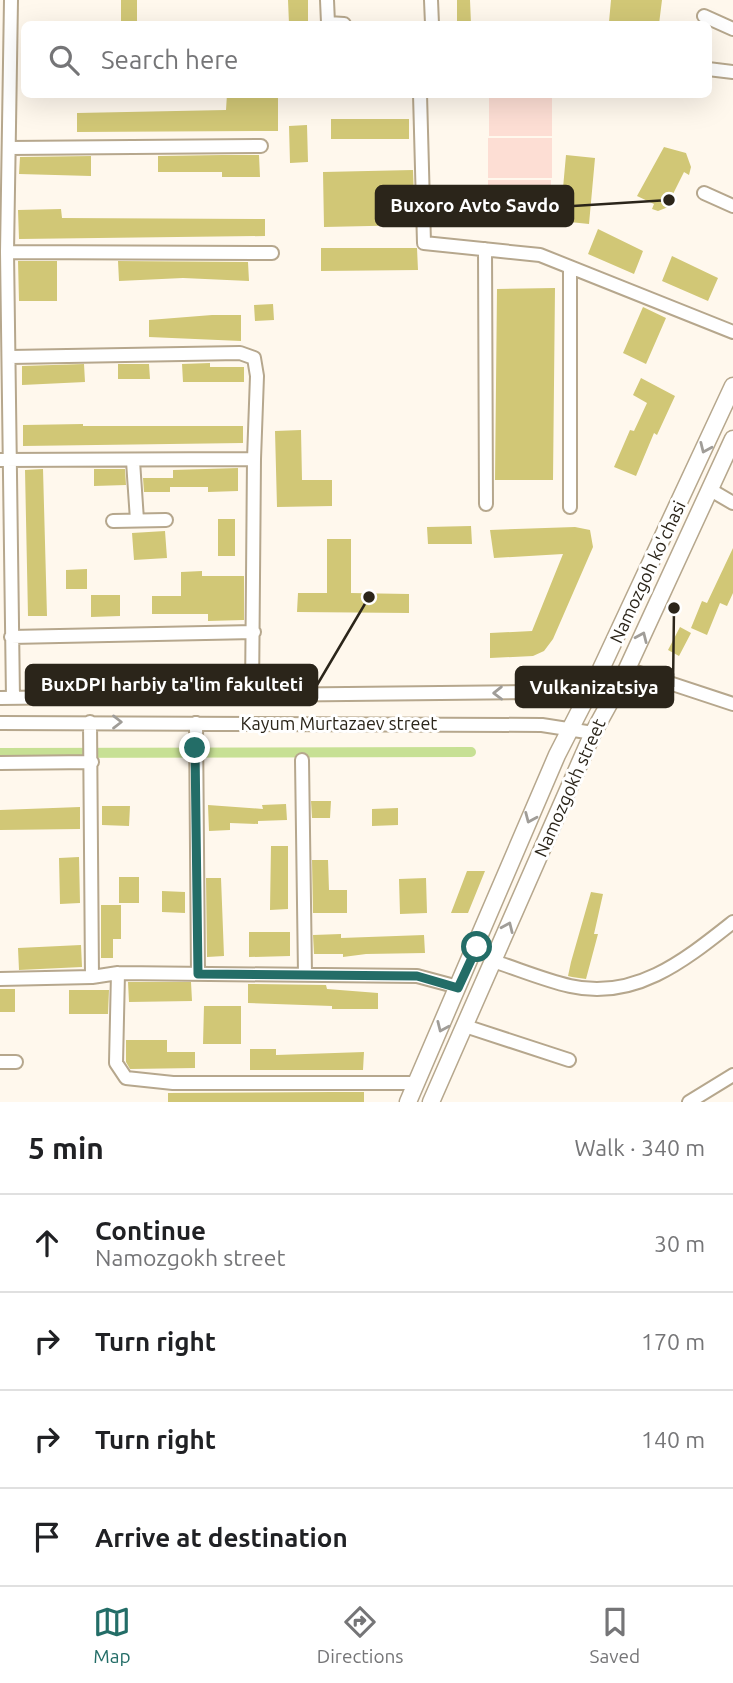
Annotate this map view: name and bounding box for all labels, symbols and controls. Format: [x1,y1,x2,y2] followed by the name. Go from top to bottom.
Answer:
[21,21,712,98] search box
[45,41,83,79] icon: search
[101,45,238,74] text: Search here
[376,186,573,226] callout: Buxoro Avto Savdo
[390,194,560,216] text: Buxoro Avto Savdo
[699,441,713,453] one-way arrow
[605,497,689,646] street label: Namozgoh ko'chasi
[634,632,648,644] one-way arrow
[26,665,317,705] callout: BuxDPI harbiy ta'lim fakulteti
[516,667,673,707] callout: Vulkanizatsiya
[41,673,303,695] text: BuxDPI harbiy ta'lim fakulteti
[530,676,658,698] text: Vulkanizatsiya
[493,685,503,701] one-way arrow
[241,713,437,733] street label: Kayum Murtazaev street
[112,715,123,730] one-way arrow
[530,715,609,860] street label: Namozgokh street
[179,732,210,763] route end
[525,811,539,823] one-way arrow
[500,922,514,935] one-way arrow
[461,931,492,962] route start
[436,1020,450,1032] one-way arrow
[28,1131,104,1165] text: 5 min
[574,1135,705,1160] text: Walk · 340 m
[95,1216,206,1245] text: Continue
[28,1224,66,1262] icon: ahead
[654,1231,705,1256] text: 30 m
[95,1245,286,1270] text: Namozgokh street
[28,1322,66,1360] icon: right
[95,1327,216,1356] text: Turn right
[641,1329,705,1354] text: 170 m
[28,1420,66,1458] icon: right
[95,1425,216,1454] text: Turn right
[641,1427,705,1452] text: 140 m
[28,1518,66,1556] icon: arrive
[95,1523,348,1552] text: Arrive at destination
[93,1603,131,1667] tab: Map
[317,1603,404,1667] tab: Directions
[589,1603,640,1667] tab: Saved

